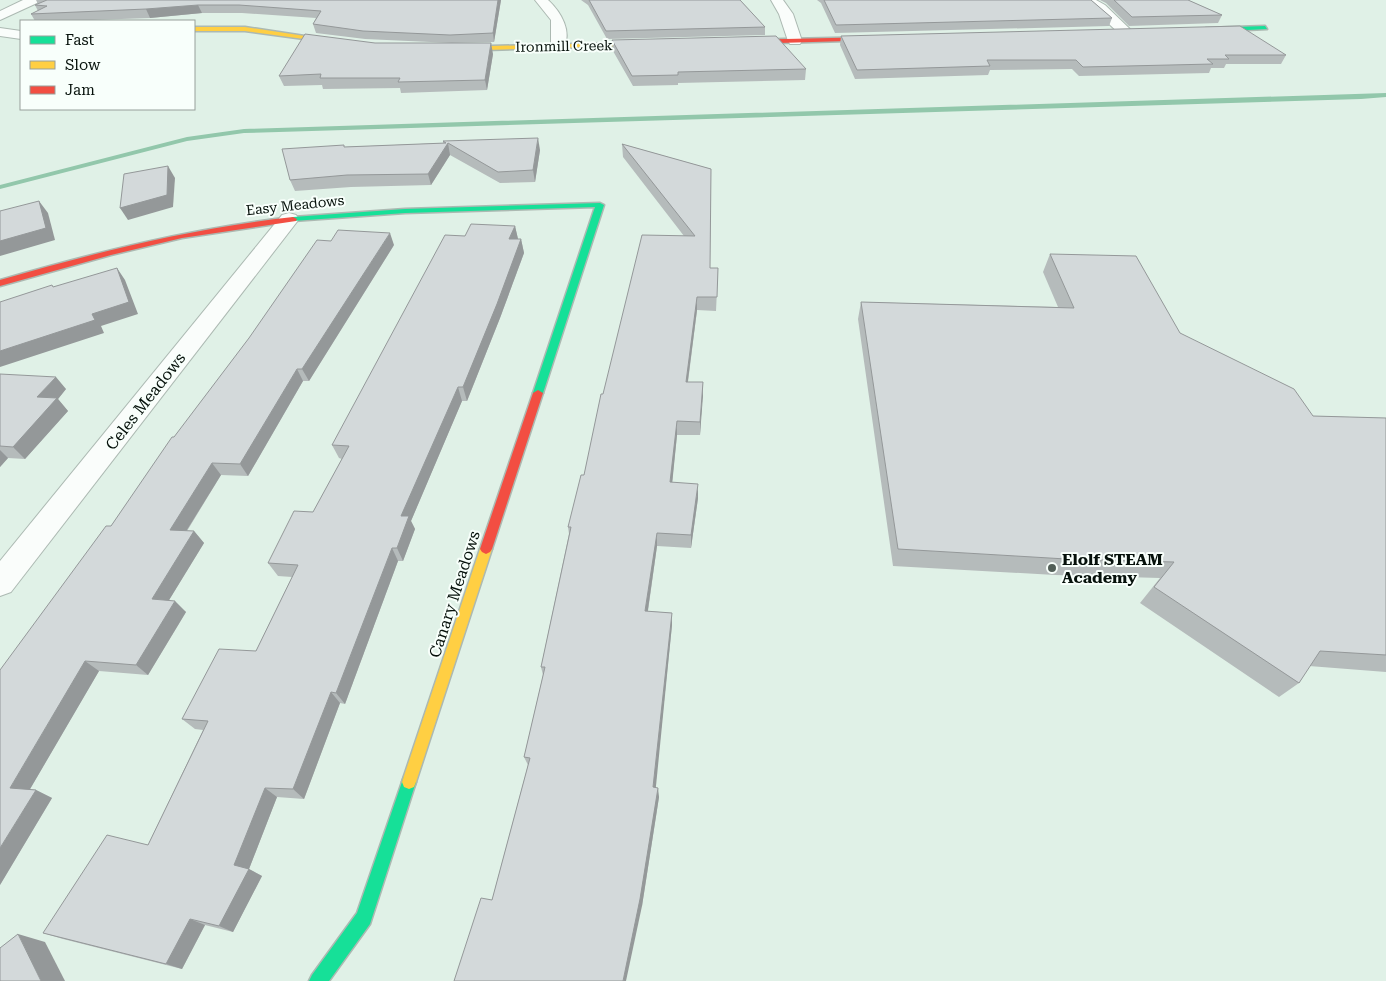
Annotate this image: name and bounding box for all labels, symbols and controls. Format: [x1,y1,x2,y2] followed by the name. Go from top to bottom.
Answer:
[20,20,195,110] legend
[65,31,95,49] text: Fast
[515,37,613,55] street label: Ironmill Creek
[65,56,101,74] text: Slow
[65,81,95,99] text: Jam
[245,192,345,218] street label: Easy Meadows
[101,349,190,454] street label: Celes Meadows
[425,528,484,660] street label: Canary Meadows
[1062,550,1163,587] place label: Elolf STEAM Academy
[1046,562,1058,574] marker: Elolf STEAM Academy

